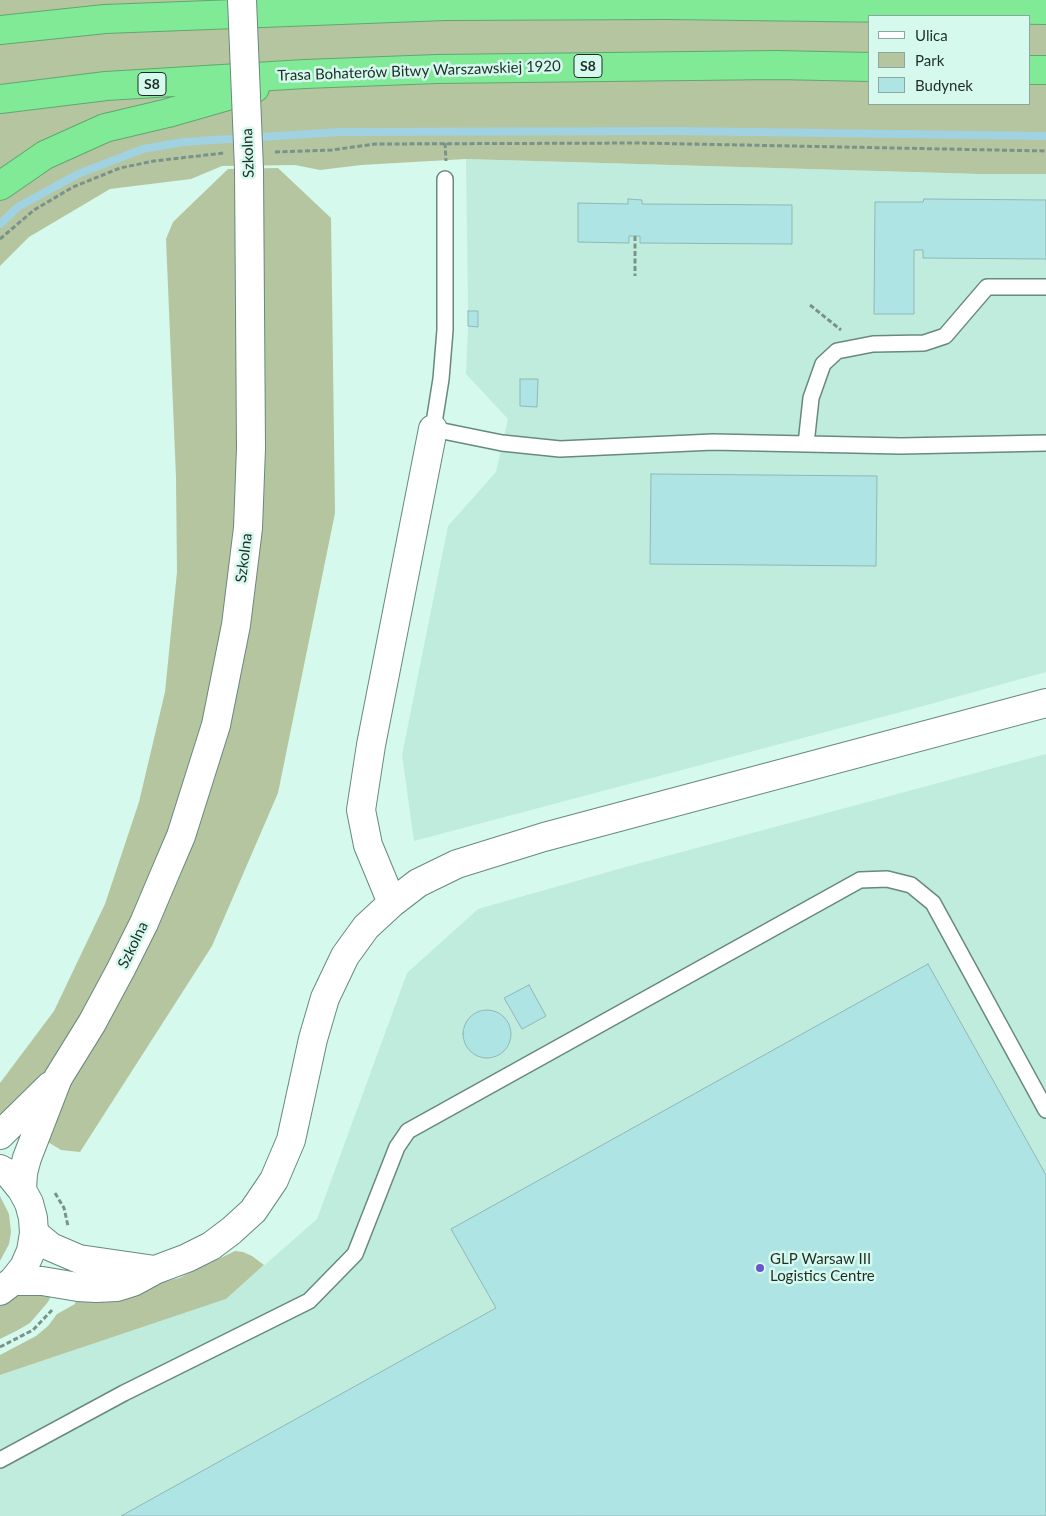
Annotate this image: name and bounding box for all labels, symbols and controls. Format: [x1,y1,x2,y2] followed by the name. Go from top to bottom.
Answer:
[868,15,1031,105] legend
[915,26,948,44] text: Ulica
[915,51,944,69] text: Park
[574,54,602,78] road number: S8
[277,57,561,85] street label: Trasa Bohaterów Bitwy Warszawskiej 1920
[138,72,166,96] road number: S8
[915,76,973,94] text: Budynek
[238,128,258,178] street label: Szkolna
[232,532,256,584] street label: Szkolna
[114,919,152,971] street label: Szkolna
[770,1250,875,1285] place label: GLP Warsaw III Logistics Centre
[754,1262,766,1274] marker: GLP Warsaw III Logistics Centre

